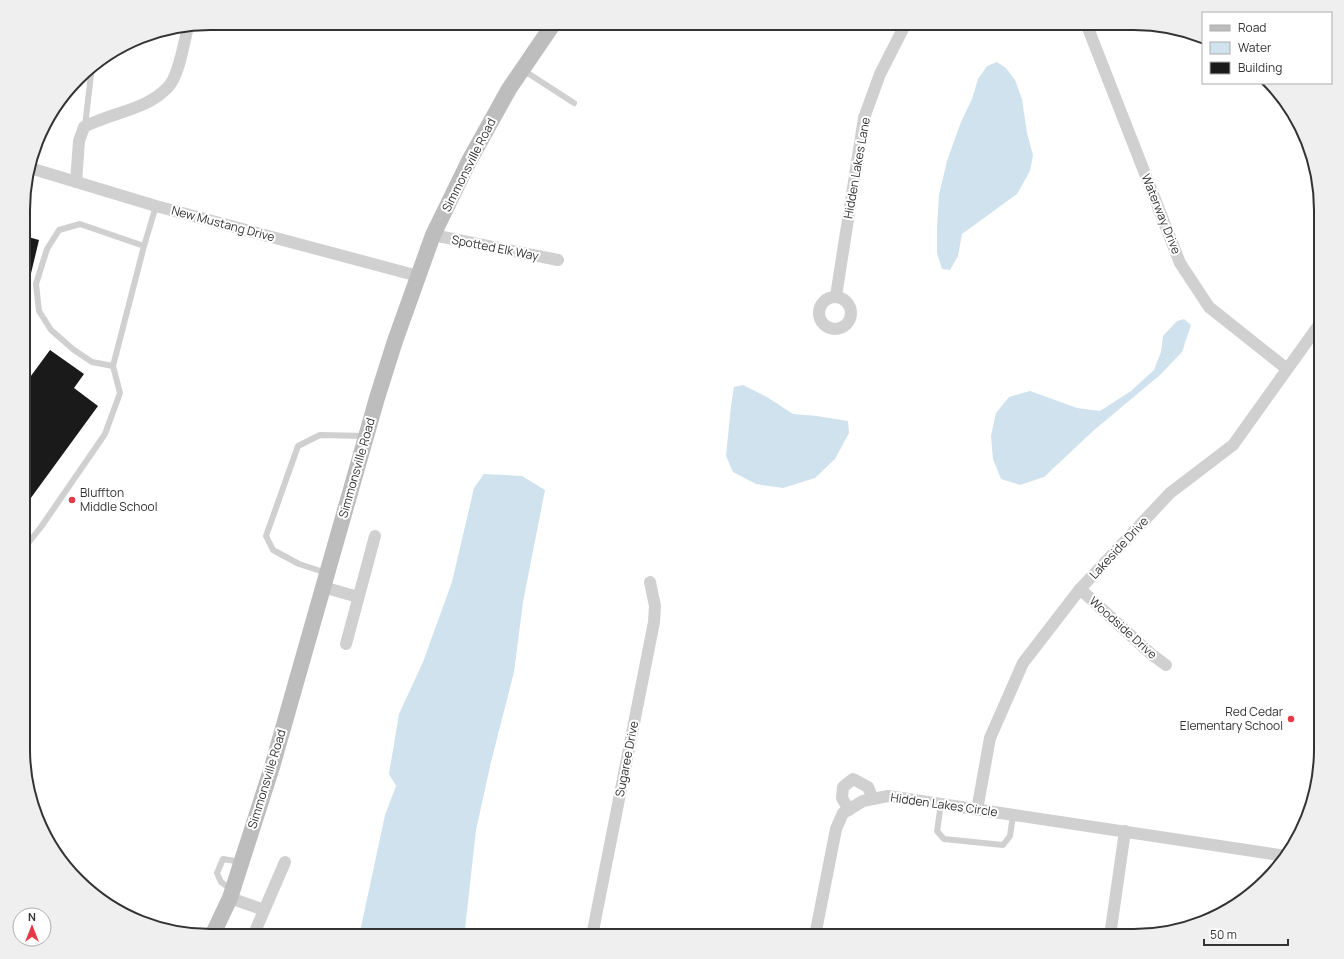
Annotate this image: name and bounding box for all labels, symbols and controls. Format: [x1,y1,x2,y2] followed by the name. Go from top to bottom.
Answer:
[1202,12,1332,84] legend
[1238,19,1266,36] text: Road
[1238,39,1272,56] text: Water
[1238,59,1282,76] text: Building
[438,115,500,215] street label: Simmonsville Road
[839,116,874,220] street label: Hidden Lakes Lane
[1138,171,1185,256] street label: Waterway Drive
[170,202,277,245] street label: New Mustang Drive
[450,231,541,264] street label: Spotted Elk Way
[334,416,379,520] street label: Simmonsville Road
[80,484,158,515] place label: Bluffton Middle School
[67,495,77,505] marker: Bluffton Middle School
[1085,513,1152,582] street label: Lakeside Drive
[1086,593,1161,663] street label: Woodside Drive
[1180,703,1284,734] place label: Red Cedar Elementary School
[1286,714,1296,724] marker: Red Cedar Elementary School
[611,719,642,798] street label: Sugaree Drive
[243,727,290,831] street label: Simmonsville Road
[890,789,999,820] street label: Hidden Lakes Circle
[12,907,52,947] north arrow
[28,909,36,924] text: N
[1204,921,1288,947] scale bar
[1210,926,1237,943] text: 50 m

